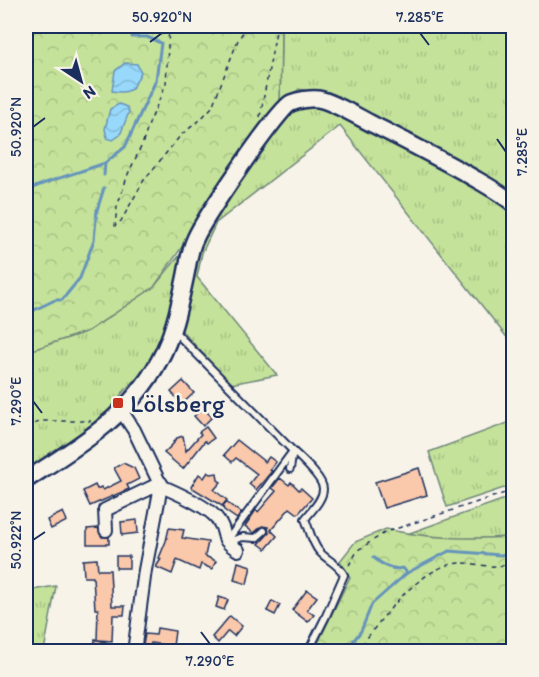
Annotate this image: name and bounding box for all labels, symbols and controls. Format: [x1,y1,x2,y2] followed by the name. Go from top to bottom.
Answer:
[132,8,192,26] text: 50.920°N
[396,8,444,26] text: 7.285°E
[51,51,111,111] north arrow
[80,82,99,104] text: N
[7,97,25,157] text: 50.920°N
[513,128,531,176] text: 7.285°E
[7,377,25,425] text: 7.290°E
[130,387,226,419] place label: Lölsberg
[111,396,125,410] marker: Lölsberg
[7,511,25,569] text: 50.922°N
[186,652,234,670] text: 7.290°E

